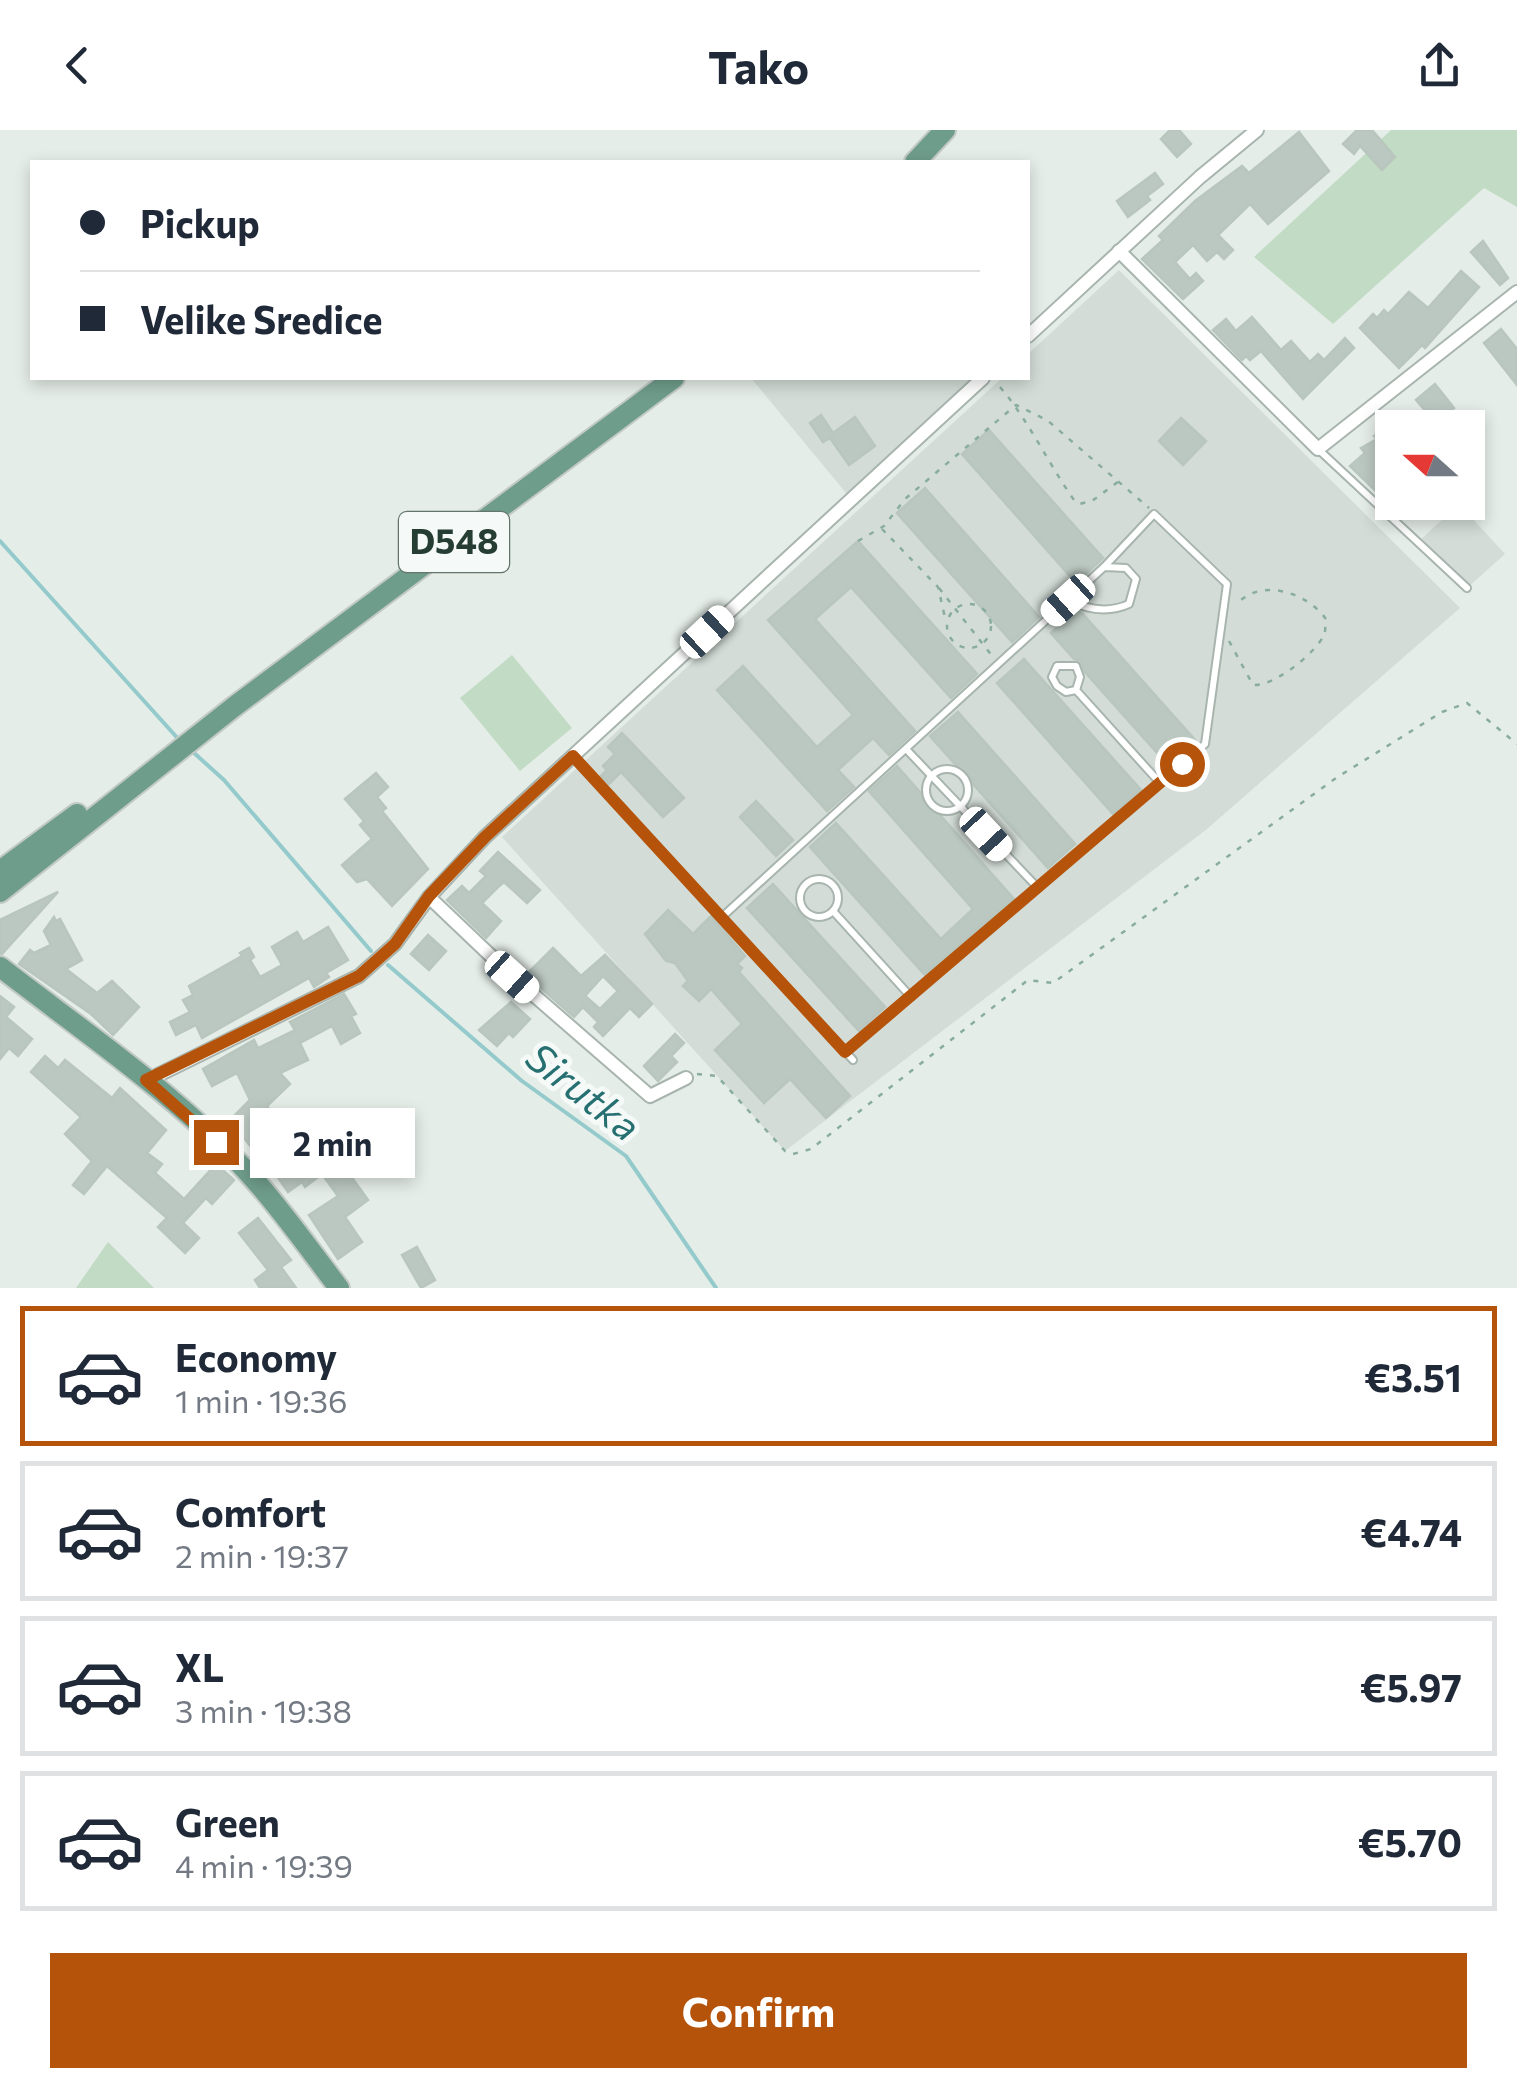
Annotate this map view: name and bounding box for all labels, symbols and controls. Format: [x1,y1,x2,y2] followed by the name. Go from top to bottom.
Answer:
[50,38,105,93] icon: back
[708,38,809,93] text: Tako
[1412,38,1467,93] icon: share
[140,199,260,246] text: Pickup
[140,295,383,342] text: Velike Sredice
[1375,410,1485,520] north arrow
[1375,410,1485,520] map controls
[399,512,509,572] road number: D548
[1036,569,1100,631] car
[675,601,739,663] car
[1160,742,1205,787] route start
[955,802,1017,866] car
[480,946,544,1008] car
[518,1030,651,1150] water label: Sirutka
[251,1107,416,1177] callout: 2 min
[194,1120,239,1165] route end
[293,1123,372,1163] text: 2 min
[55,1331,145,1421] icon: car
[175,1333,337,1380] text: Economy
[1364,1353,1462,1400] text: €3.51
[175,1380,347,1420] text: 1 min · 19:36
[55,1486,145,1576] icon: car
[175,1488,326,1535] text: Comfort
[1360,1508,1462,1555] text: €4.74
[175,1535,349,1575] text: 2 min · 19:37
[55,1641,145,1731] icon: car
[175,1643,224,1690] text: XL
[1360,1663,1462,1710] text: €5.97
[175,1690,352,1730] text: 3 min · 19:38
[55,1796,145,1886] icon: car
[175,1798,280,1845] text: Green
[1358,1818,1462,1865] text: €5.70
[175,1845,353,1885] text: 4 min · 19:39
[50,1953,1467,2068] button: Confirm

